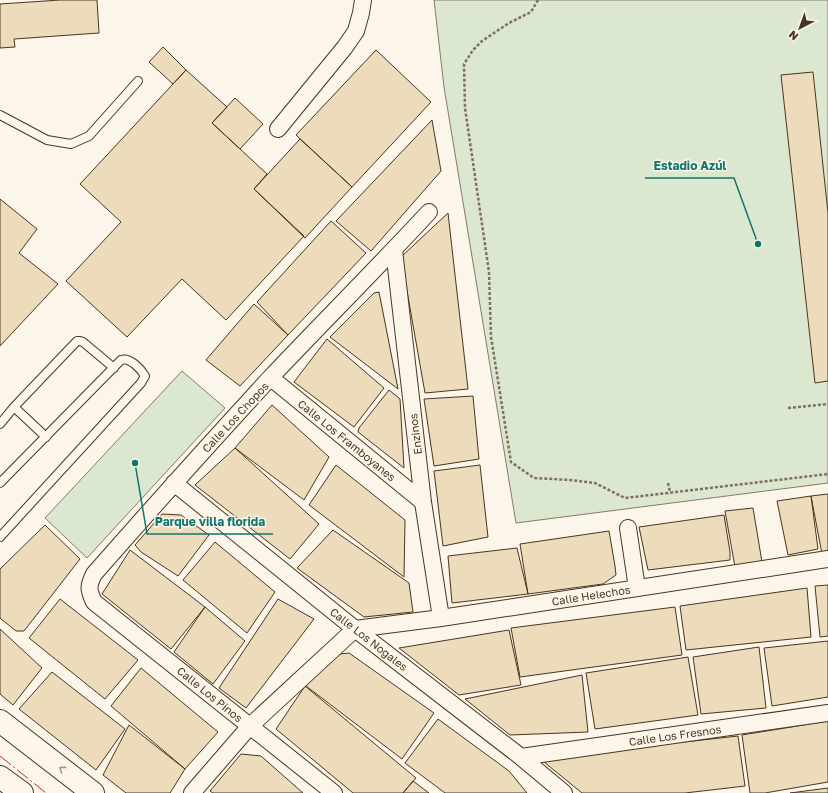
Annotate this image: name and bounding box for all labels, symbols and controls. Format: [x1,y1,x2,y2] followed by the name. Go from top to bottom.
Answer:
[780,8,820,48] north arrow
[786,28,801,44] text: N
[645,154,734,178] callout: Estadio Azúl
[654,158,726,173] text: Estadio Azúl
[199,379,271,455] street label: Calle Los Chopos
[296,397,399,484] street label: Calle Los Framboyanes
[406,413,424,455] street label: Enzinos
[147,510,273,534] callout: Parque villa florida
[155,514,265,529] text: Parque villa florida
[551,582,631,608] street label: Calle Helechos
[328,605,410,673] street label: Calle Los Nogales
[175,664,245,724] street label: Calle Los Pinos
[628,722,722,748] street label: Calle Los Fresnos
[60,767,67,774] one-way arrow

